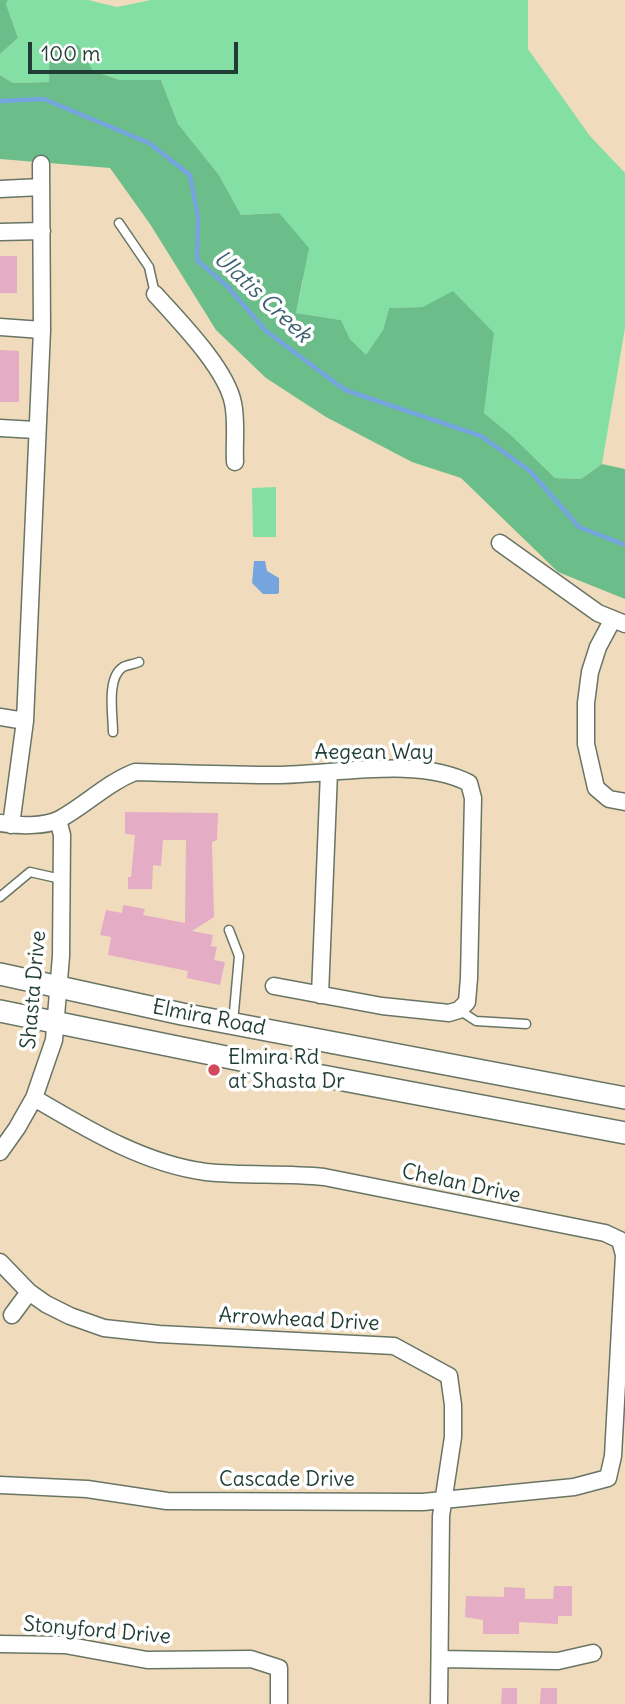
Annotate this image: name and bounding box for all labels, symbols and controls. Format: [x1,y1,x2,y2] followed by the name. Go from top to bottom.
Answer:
[32,28,242,72] scale bar
[41,40,100,67] text: 100 m
[208,245,316,349] water label: Ulatis Creek
[314,740,434,766] street label: Aegean Way
[16,930,52,1050] street label: Shasta Drive
[150,995,268,1041] street label: Elmira Road
[228,1045,345,1095] place label: Elmira Rd at Shasta Dr
[206,1062,222,1078] marker: Elmira Rd at Shasta Dr
[399,1159,523,1209] street label: Chelan Drive
[218,1303,380,1337] street label: Arrowhead Drive
[219,1467,355,1493] street label: Cascade Drive
[22,1612,172,1650] street label: Stonyford Drive

